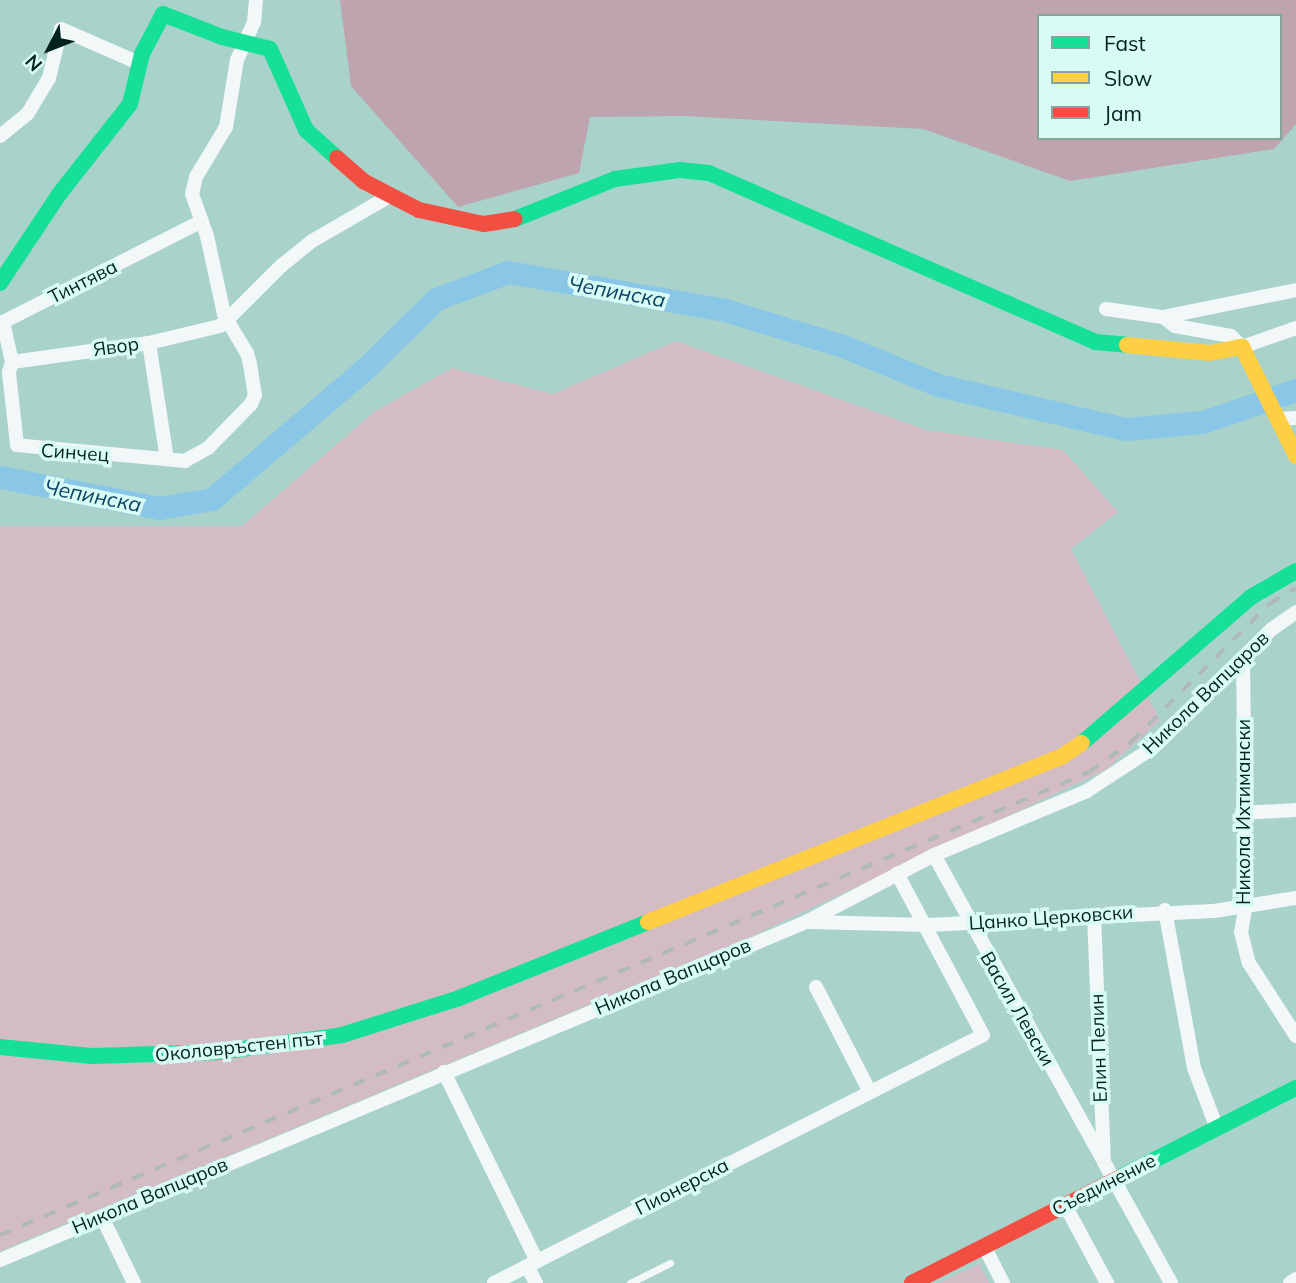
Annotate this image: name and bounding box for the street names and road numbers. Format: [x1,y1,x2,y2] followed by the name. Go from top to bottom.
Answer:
[45,255,121,309] street label: Тинтява
[91,332,141,362] street label: Явор
[40,439,110,467] street label: Синчец
[1138,627,1274,759] street label: Никола Вапцаров
[1233,719,1255,905] street label: Никола Ихтимански
[968,901,1134,935] street label: Цанко Церковски
[592,934,754,1020] street label: Никола Вапцаров
[975,948,1059,1070] street label: Васил Левски
[1086,993,1112,1103] street label: Елин Пелин
[154,1027,324,1067] street label: Околовръстен път
[1048,1149,1160,1221] street label: Съединение
[69,1153,231,1239] street label: Никола Вапцаров
[631,1154,733,1220] street label: Пионерска

